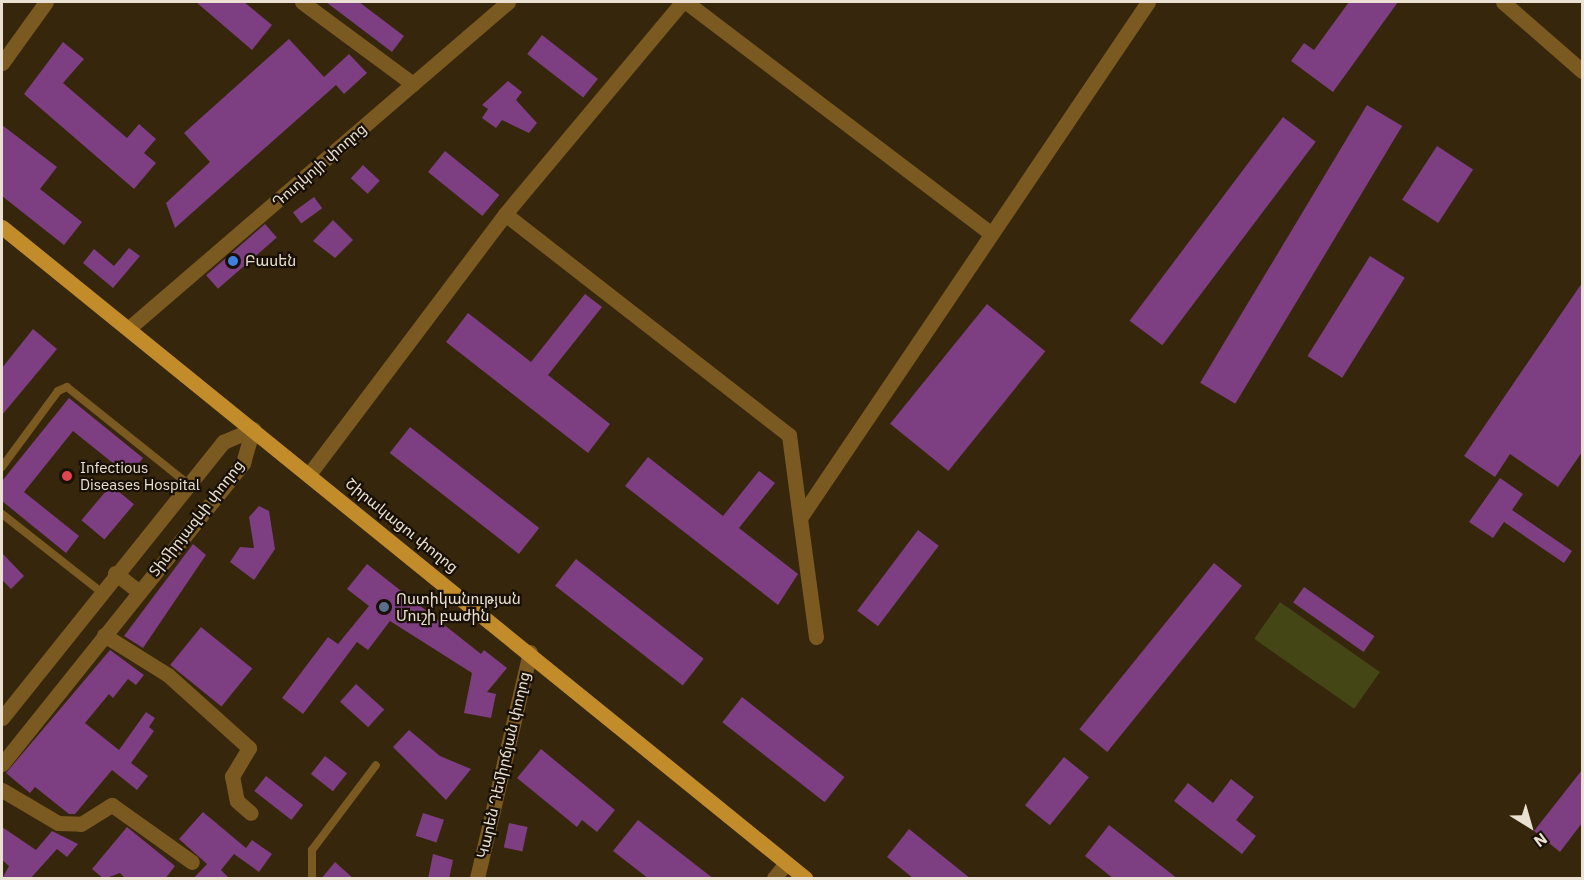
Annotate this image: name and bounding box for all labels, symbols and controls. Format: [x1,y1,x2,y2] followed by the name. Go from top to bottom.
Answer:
[268,119,370,211] street label: Դուդկոյի փողոց
[245,252,296,270] place label: Բասեն
[226,254,240,268] marker: Բասեն
[145,456,247,580] street label: Տիմիրյազևի փողոց
[80,458,200,493] place label: Infectious Diseases Hospital
[58,467,76,485] marker: Infectious Diseases Hospital
[342,474,462,576] street label: Շիրակացու փողոց
[396,589,521,624] place label: Ոստիկանության Մուշի բաժին
[377,600,391,614] marker: Ոստիկանության Մուշի բաժին
[473,670,533,860] street label: Կարեն Դեմիրճյան փողոց
[1500,796,1560,856] north arrow
[1530,829,1551,852] text: N

